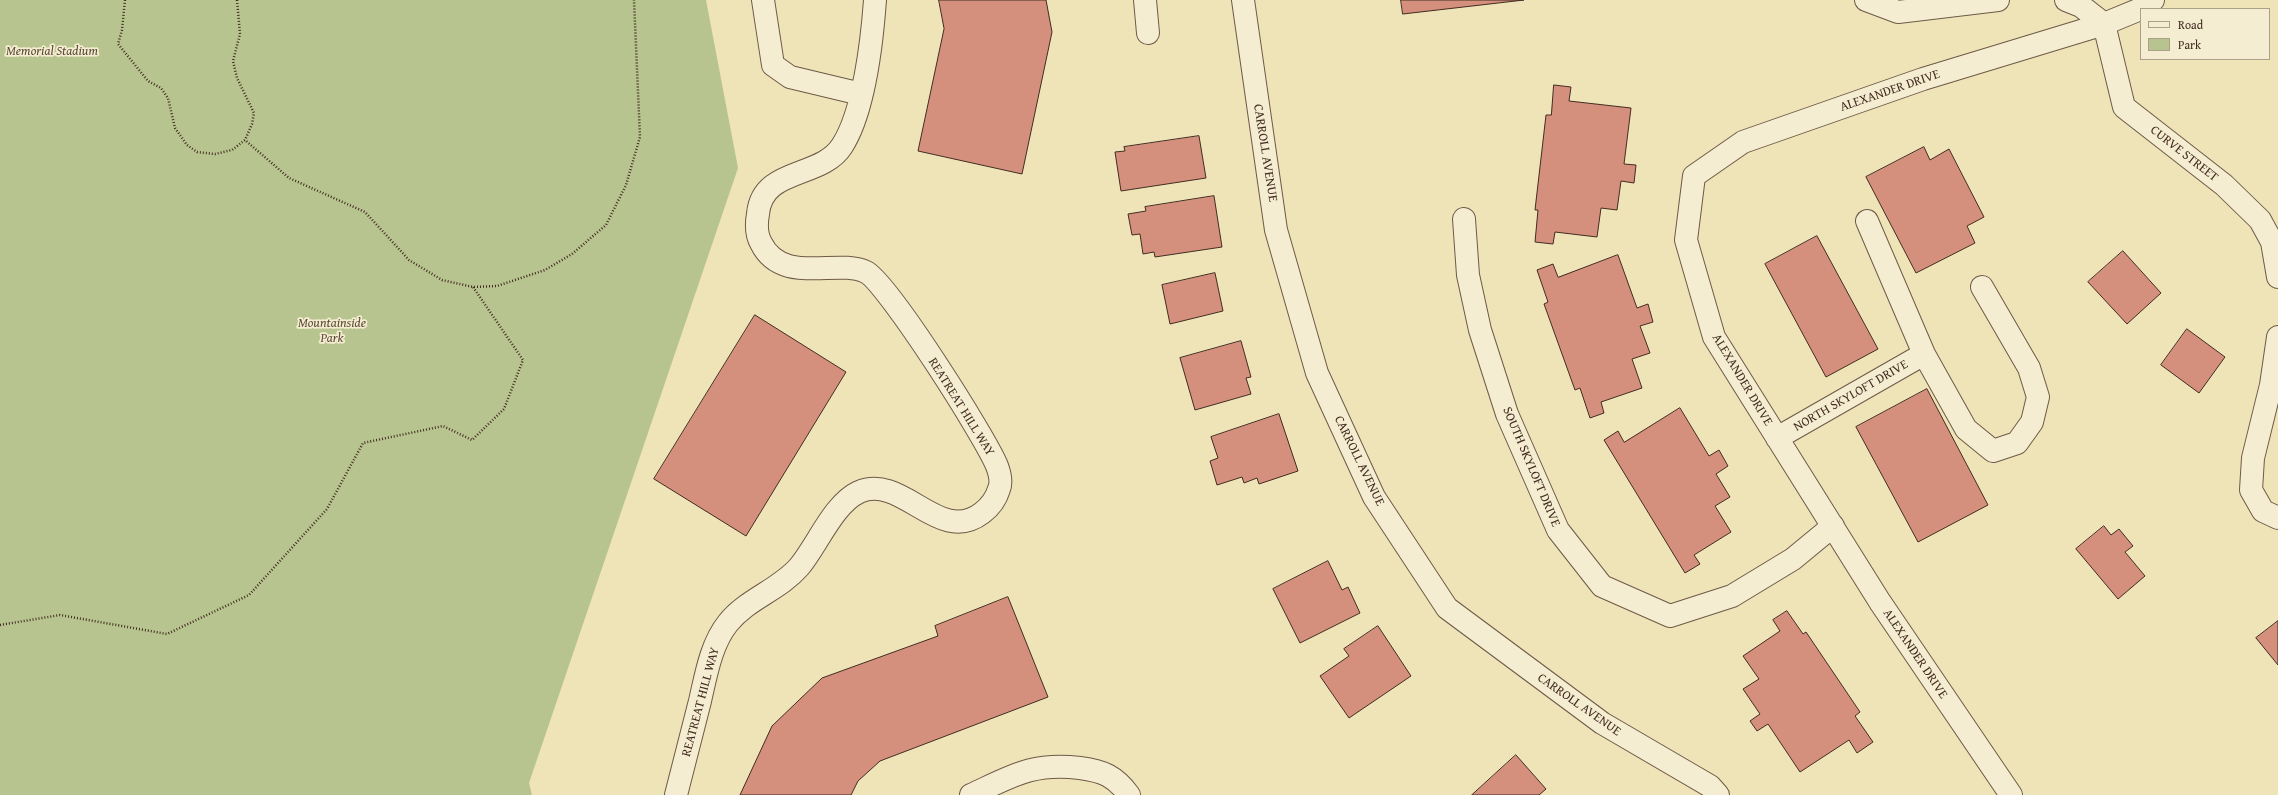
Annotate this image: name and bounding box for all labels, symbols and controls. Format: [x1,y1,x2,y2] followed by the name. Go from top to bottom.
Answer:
[2140,8,2270,60] legend
[2178,16,2203,33] text: Road
[2178,36,2201,53] text: Park
[6,44,98,60] park label: Memorial Stadium
[1838,67,1942,115] street label: ALEXANDER DRIVE
[1250,103,1280,203] street label: CARROLL AVENUE
[2147,123,2221,185] street label: CURVE STREET
[298,316,366,347] park label: Mountainside Park
[1708,331,1776,429] street label: ALEXANDER DRIVE
[924,355,998,459] street label: REATREAT HILL WAY
[1791,357,1911,435] street label: NORTH SKYLOFT DRIVE
[1499,405,1563,529] street label: SOUTH SKYLOFT DRIVE
[1330,413,1388,509] street label: CARROLL AVENUE
[1879,606,1951,702] street label: ALEXANDER DRIVE
[679,646,723,758] street label: REATREAT HILL WAY
[1534,670,1624,740] street label: CARROLL AVENUE

